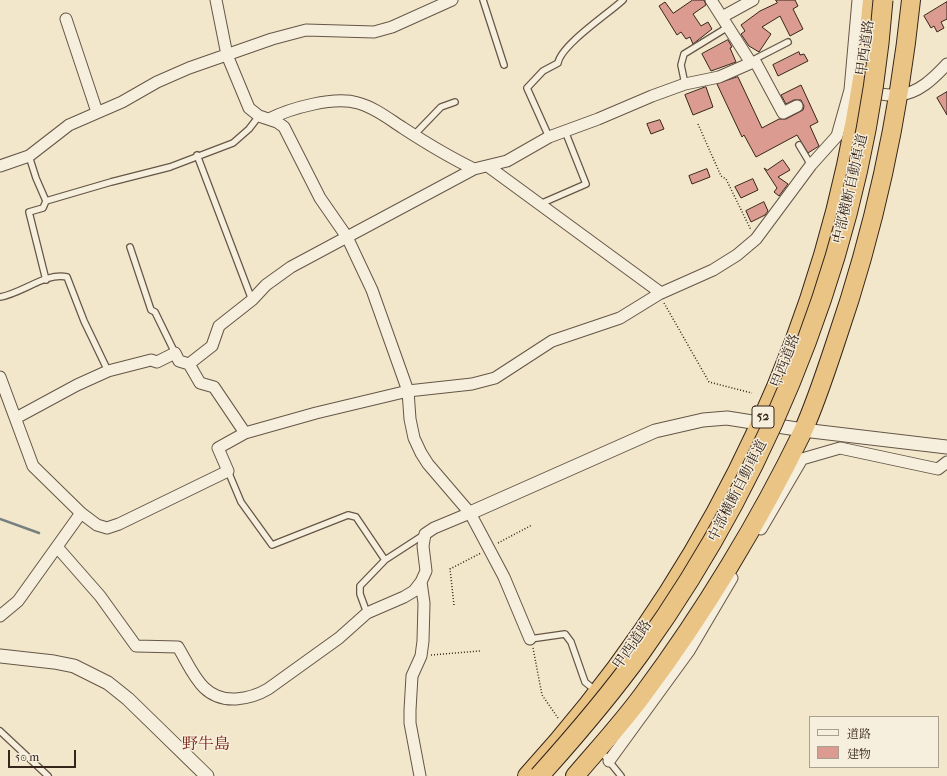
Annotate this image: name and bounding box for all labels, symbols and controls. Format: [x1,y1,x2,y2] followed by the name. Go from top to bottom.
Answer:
[854,19,878,77] street label: 甲西道路
[830,133,872,245] street label: 中部横断自動車道
[768,332,804,390] street label: 甲西道路
[752,406,774,428] road number: 52
[705,437,771,545] street label: 中部横断自動車道
[610,617,656,673] street label: 甲西道路
[809,716,939,768] legend
[847,727,871,741] text: 道路
[182,735,230,755] district label: 野牛島
[10,742,78,768] scale bar
[847,747,871,761] text: 建物
[15,750,39,764] text: 50 m

